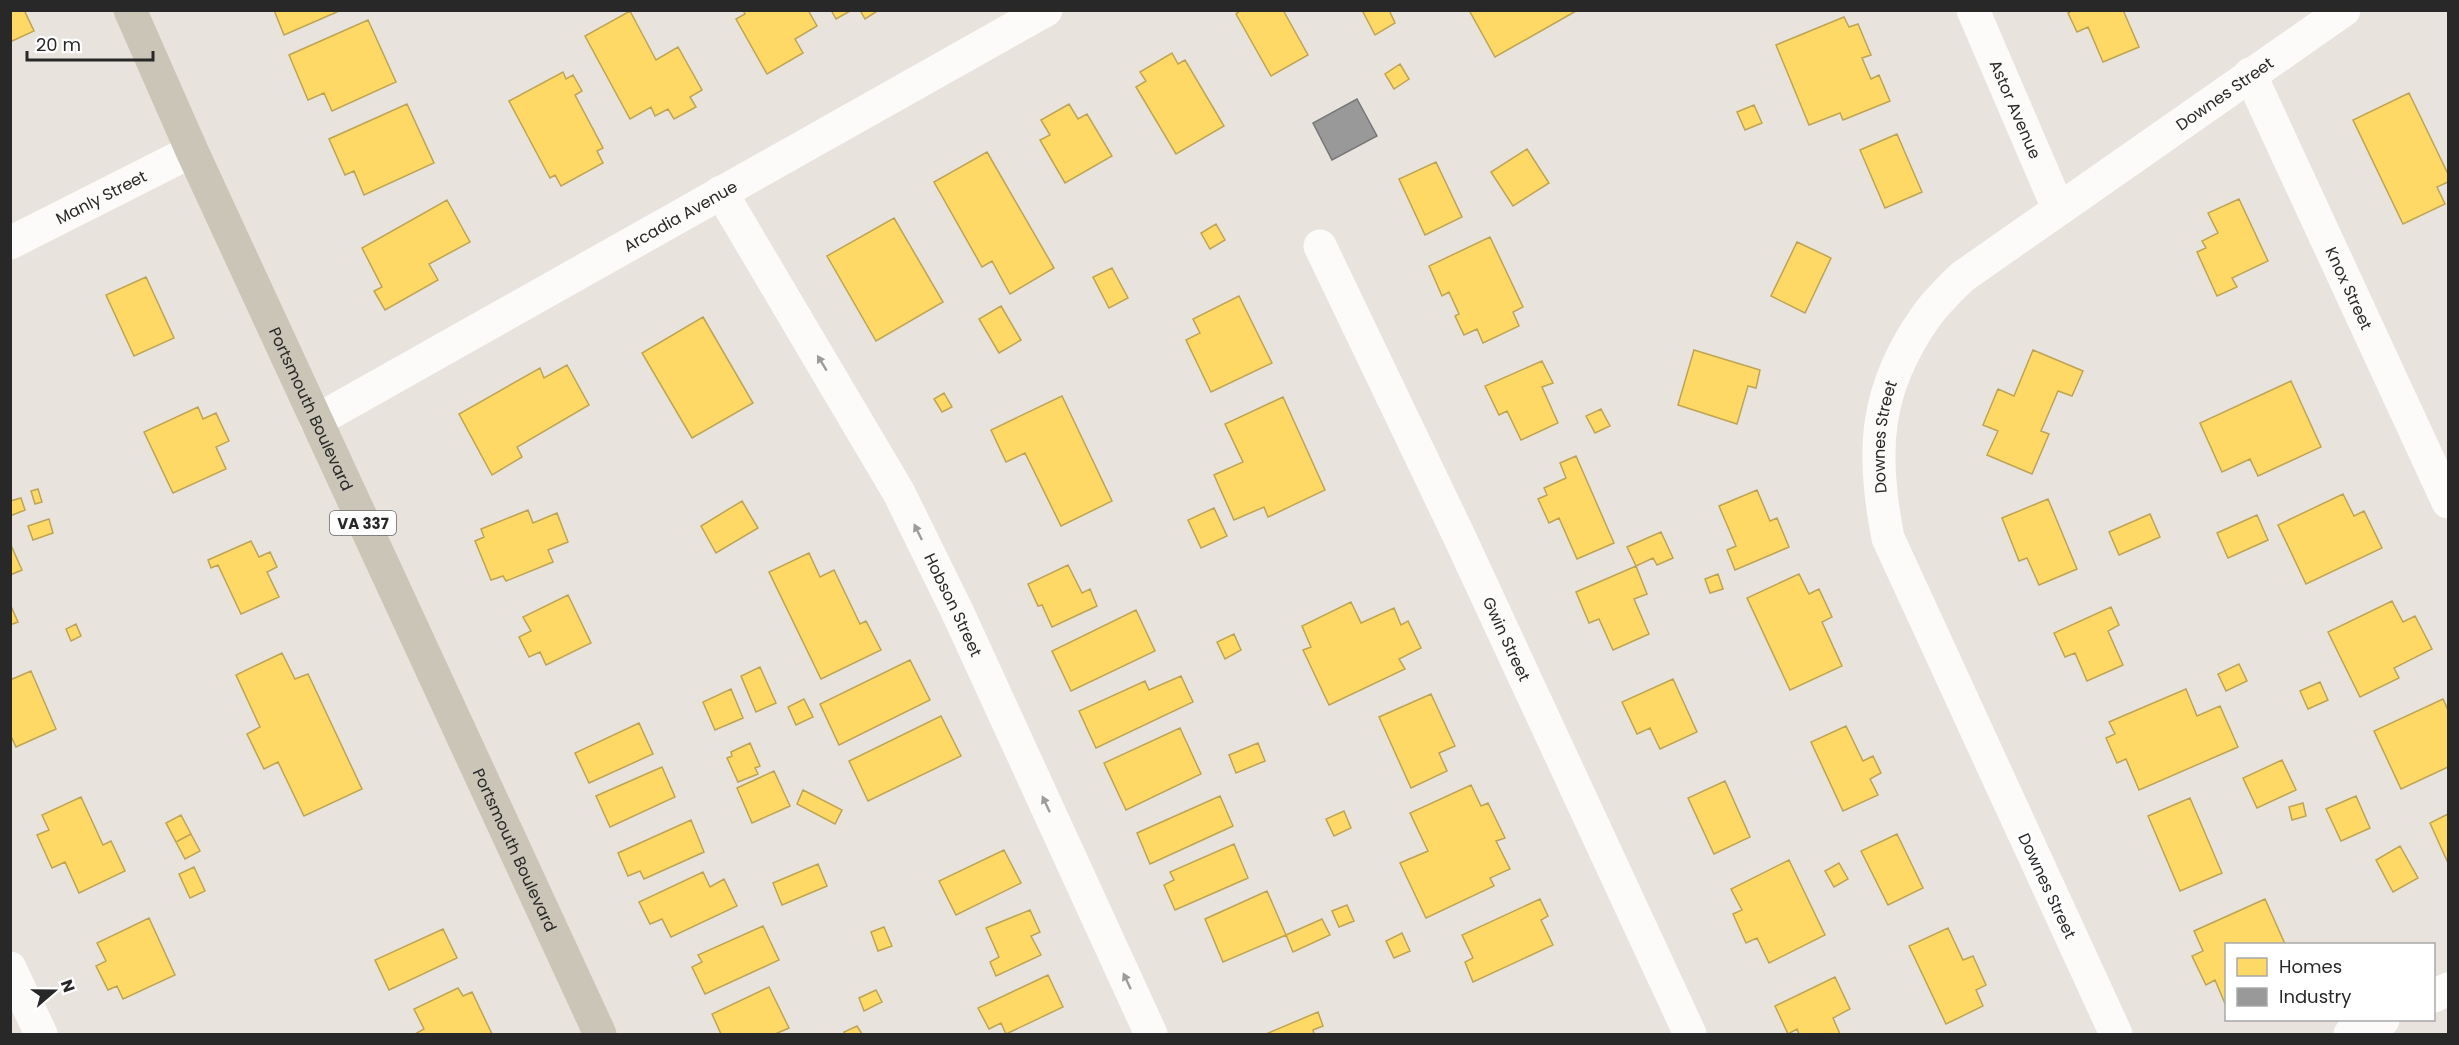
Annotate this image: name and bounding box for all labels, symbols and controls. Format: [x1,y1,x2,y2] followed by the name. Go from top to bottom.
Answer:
[27,24,153,62] scale bar
[36,32,81,57] text: 20 m
[2171,51,2278,136] street label: Downes Street
[1984,56,2047,162] street label: Astor Avenue
[52,164,151,230] street label: Manly Street
[619,175,741,257] street label: Arcadia Avenue
[2320,243,2378,334] street label: Knox Street
[263,323,359,494] street label: Portsmouth Boulevard
[817,355,828,371] one-way arrow
[1867,377,1902,495] street label: Downes Street
[330,511,396,535] road number: VA 337
[914,524,923,541] one-way arrow
[919,549,988,660] street label: Hobson Street
[1477,593,1536,685] street label: Gwin Street
[467,764,563,935] street label: Portsmouth Boulevard
[1041,796,1050,813] one-way arrow
[2012,829,2082,943] street label: Downes Street
[2225,943,2435,1021] legend
[2279,954,2342,979] text: Homes
[24,961,84,1021] north arrow
[1122,972,1132,990] one-way arrow
[55,976,80,996] text: N
[2279,984,2351,1009] text: Industry

